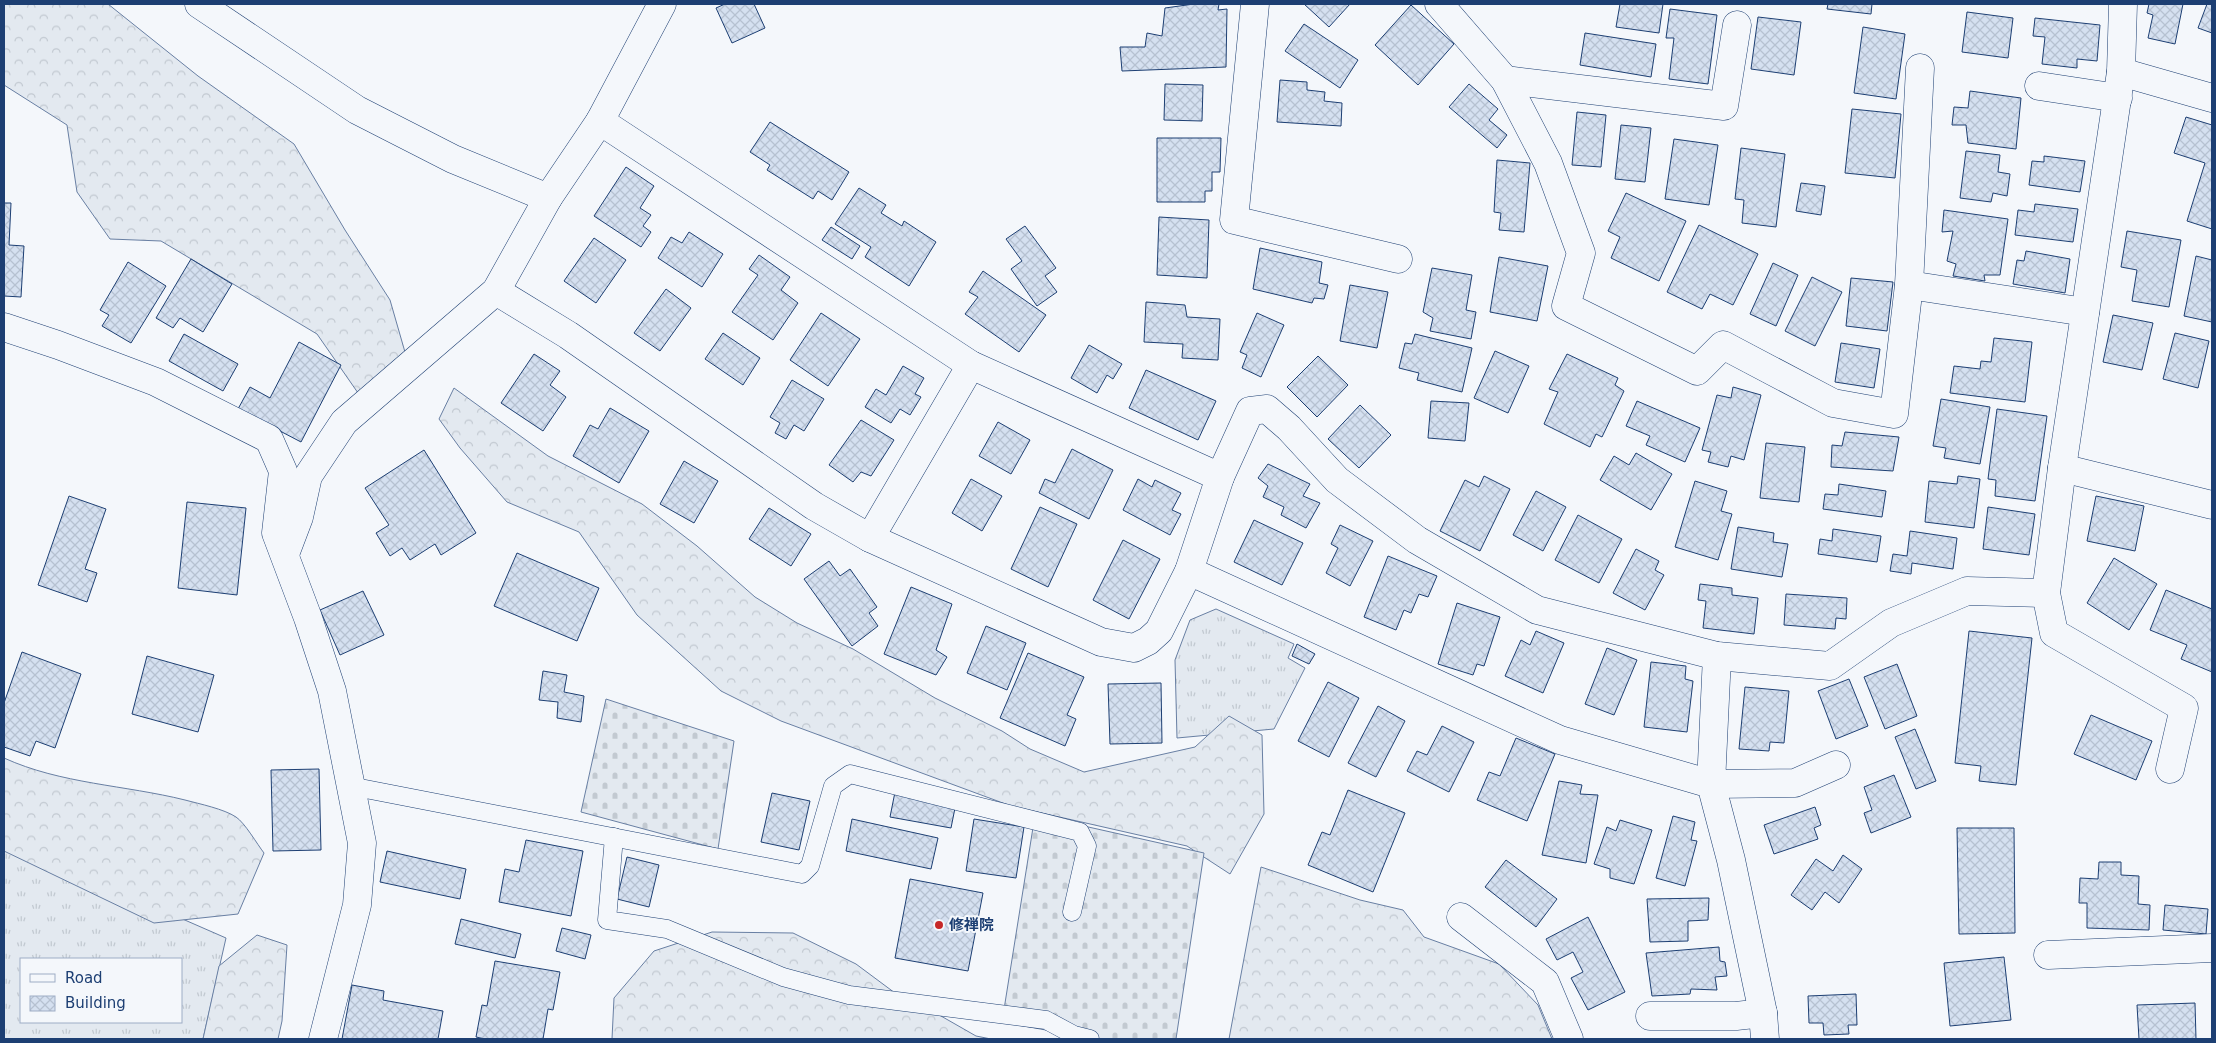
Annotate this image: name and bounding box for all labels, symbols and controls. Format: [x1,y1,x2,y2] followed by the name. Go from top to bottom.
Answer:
[949,916,994,934] place label: 修禅院
[933,919,945,931] marker: 修禅院
[20,958,182,1023] legend
[65,969,103,987] text: Road
[65,994,126,1012] text: Building

